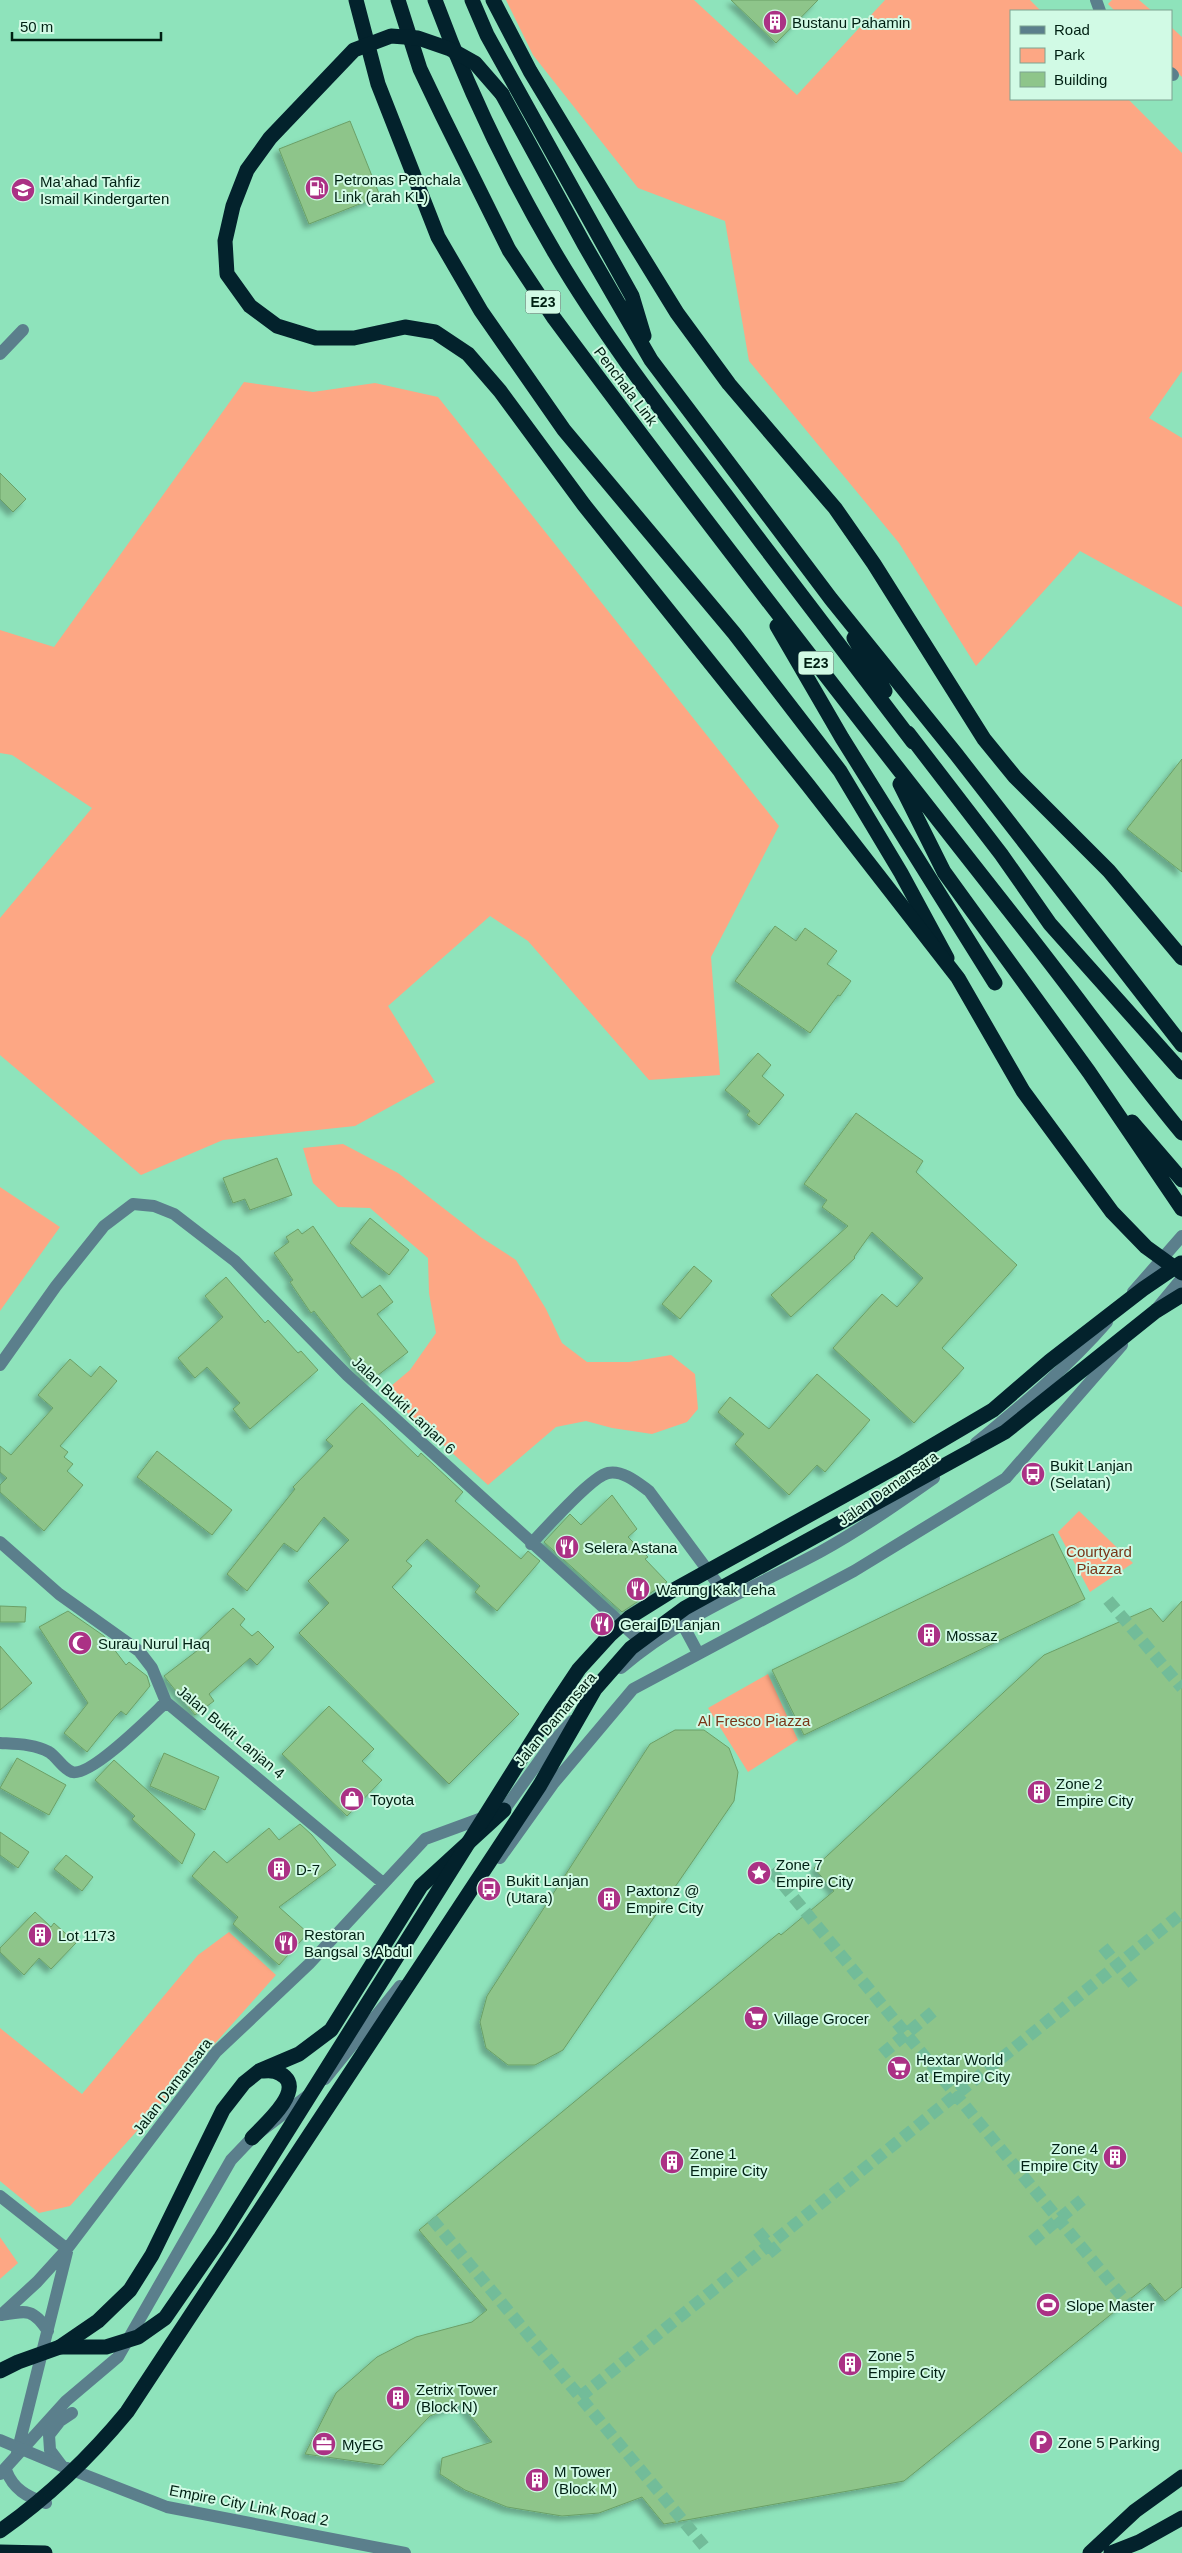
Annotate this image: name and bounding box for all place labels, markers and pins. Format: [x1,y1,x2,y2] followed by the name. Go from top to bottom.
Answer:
[762,9,788,35] building icon: Bustanu Pahamin
[792,14,910,31] place label: Bustanu Pahamin
[334,171,461,205] place label: Petronas Penchala Link (arah KL)
[40,173,169,207] place label: Ma’ahad Tahfiz Ismail Kindergarten
[304,175,330,201] fuel station icon: Petronas Penchala Link (arah KL)
[10,177,36,203] school or university icon: Ma’ahad Tahfiz Ismail Kindergarten
[1050,1457,1133,1491] place label: Bukit Lanjan (Selatan)
[1020,1461,1046,1487] bus stop icon: Bukit Lanjan (Selatan)
[554,1534,580,1560] restaurant icon: Selera Astana
[584,1539,678,1556] place label: Selera Astana
[625,1576,651,1602] restaurant icon: Warung Kak Leha
[656,1581,776,1598] place label: Warung Kak Leha
[589,1611,615,1637] restaurant icon: Gerai D’Lanjan
[620,1616,720,1633] place label: Gerai D’Lanjan
[916,1622,942,1648] building icon: Mossaz
[946,1627,998,1644] place label: Mossaz
[67,1630,93,1656] mosque icon: Surau Nurul Haq
[98,1635,210,1652] place label: Surau Nurul Haq
[1056,1775,1134,1809] place label: Zone 2 Empire City
[1026,1779,1052,1805] building icon: Zone 2 Empire City
[339,1786,365,1812] shop icon: Toyota
[370,1791,415,1808] place label: Toyota
[266,1856,292,1882] building icon: D-7
[776,1856,854,1890] place label: Zone 7 Empire City
[746,1860,772,1886] place icon: Zone 7 Empire City
[296,1861,320,1878] place label: D-7
[506,1872,589,1906] place label: Bukit Lanjan (Utara)
[476,1876,502,1902] bus stop icon: Bukit Lanjan (Utara)
[626,1882,704,1916] place label: Paxtonz @ Empire City
[596,1886,622,1912] building icon: Paxtonz @ Empire City
[27,1922,53,1948] building icon: Lot 1173
[304,1926,412,1960] place label: Restoran Bangsal 3 Abdul
[58,1927,115,1944] place label: Lot 1173
[273,1930,299,1956] restaurant icon: Restoran Bangsal 3 Abdul
[743,2005,769,2031] supermarket icon: Village Grocer
[774,2010,869,2027] place label: Village Grocer
[916,2051,1011,2085] place label: Hextar World at Empire City
[886,2055,912,2081] supermarket icon: Hextar World at Empire City
[1020,2140,1098,2174] place label: Zone 4 Empire City
[1102,2144,1128,2170] building icon: Zone 4 Empire City
[690,2145,768,2179] place label: Zone 1 Empire City
[659,2149,685,2175] building icon: Zone 1 Empire City
[1035,2292,1061,2318] sports icon: Slope Master
[1066,2297,1154,2314] place label: Slope Master
[868,2347,946,2381] place label: Zone 5 Empire City
[837,2351,863,2377] building icon: Zone 5 Empire City
[416,2381,497,2415] place label: Zetrix Tower (Block N)
[385,2385,411,2411] building icon: Zetrix Tower (Block N)
[1028,2429,1054,2455] parking icon: Zone 5 Parking
[311,2431,337,2457] office icon: MyEG
[1058,2434,1160,2451] place label: Zone 5 Parking
[342,2436,384,2453] place label: MyEG
[554,2463,617,2497] place label: M Tower (Block M)
[524,2467,550,2493] building icon: M Tower (Block M)

